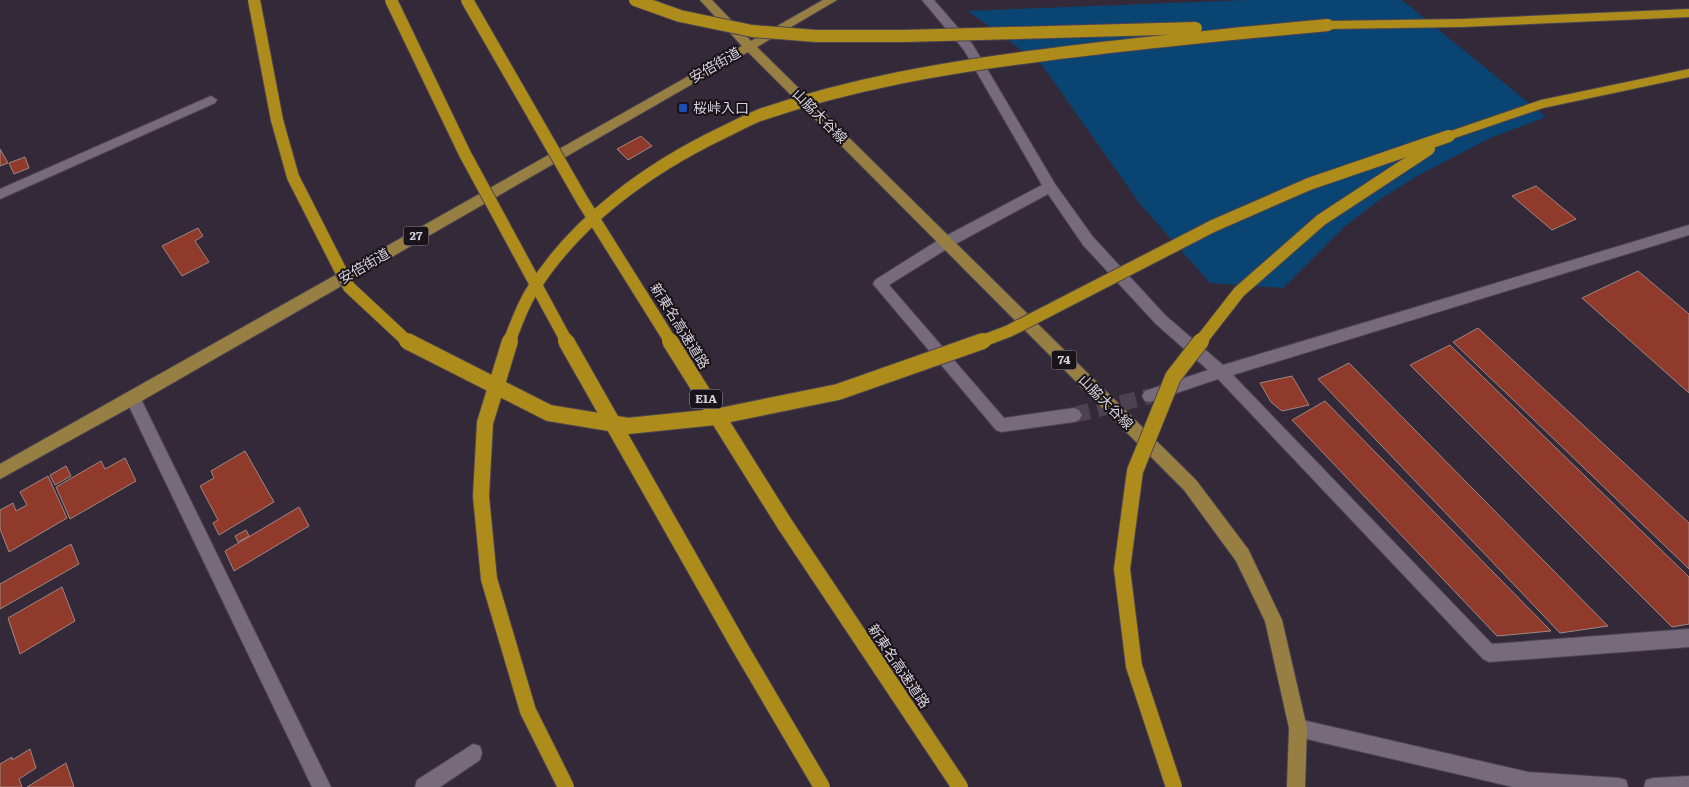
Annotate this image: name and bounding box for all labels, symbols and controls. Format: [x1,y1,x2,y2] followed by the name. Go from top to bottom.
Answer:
[685,41,744,87] street label: 安倍街道
[789,83,853,147] street label: 山脇大谷線
[693,97,749,117] place label: 桜峠入口
[677,102,689,114] marker: 桜峠入口
[404,227,428,246] road number: 27
[334,242,393,288] street label: 安倍街道
[646,279,715,372] street label: 新東名高速道路
[1052,350,1076,370] road number: 74
[1075,369,1139,433] street label: 山脇大谷線
[690,389,722,408] road number: E1A
[864,619,936,712] street label: 新東名高速道路

